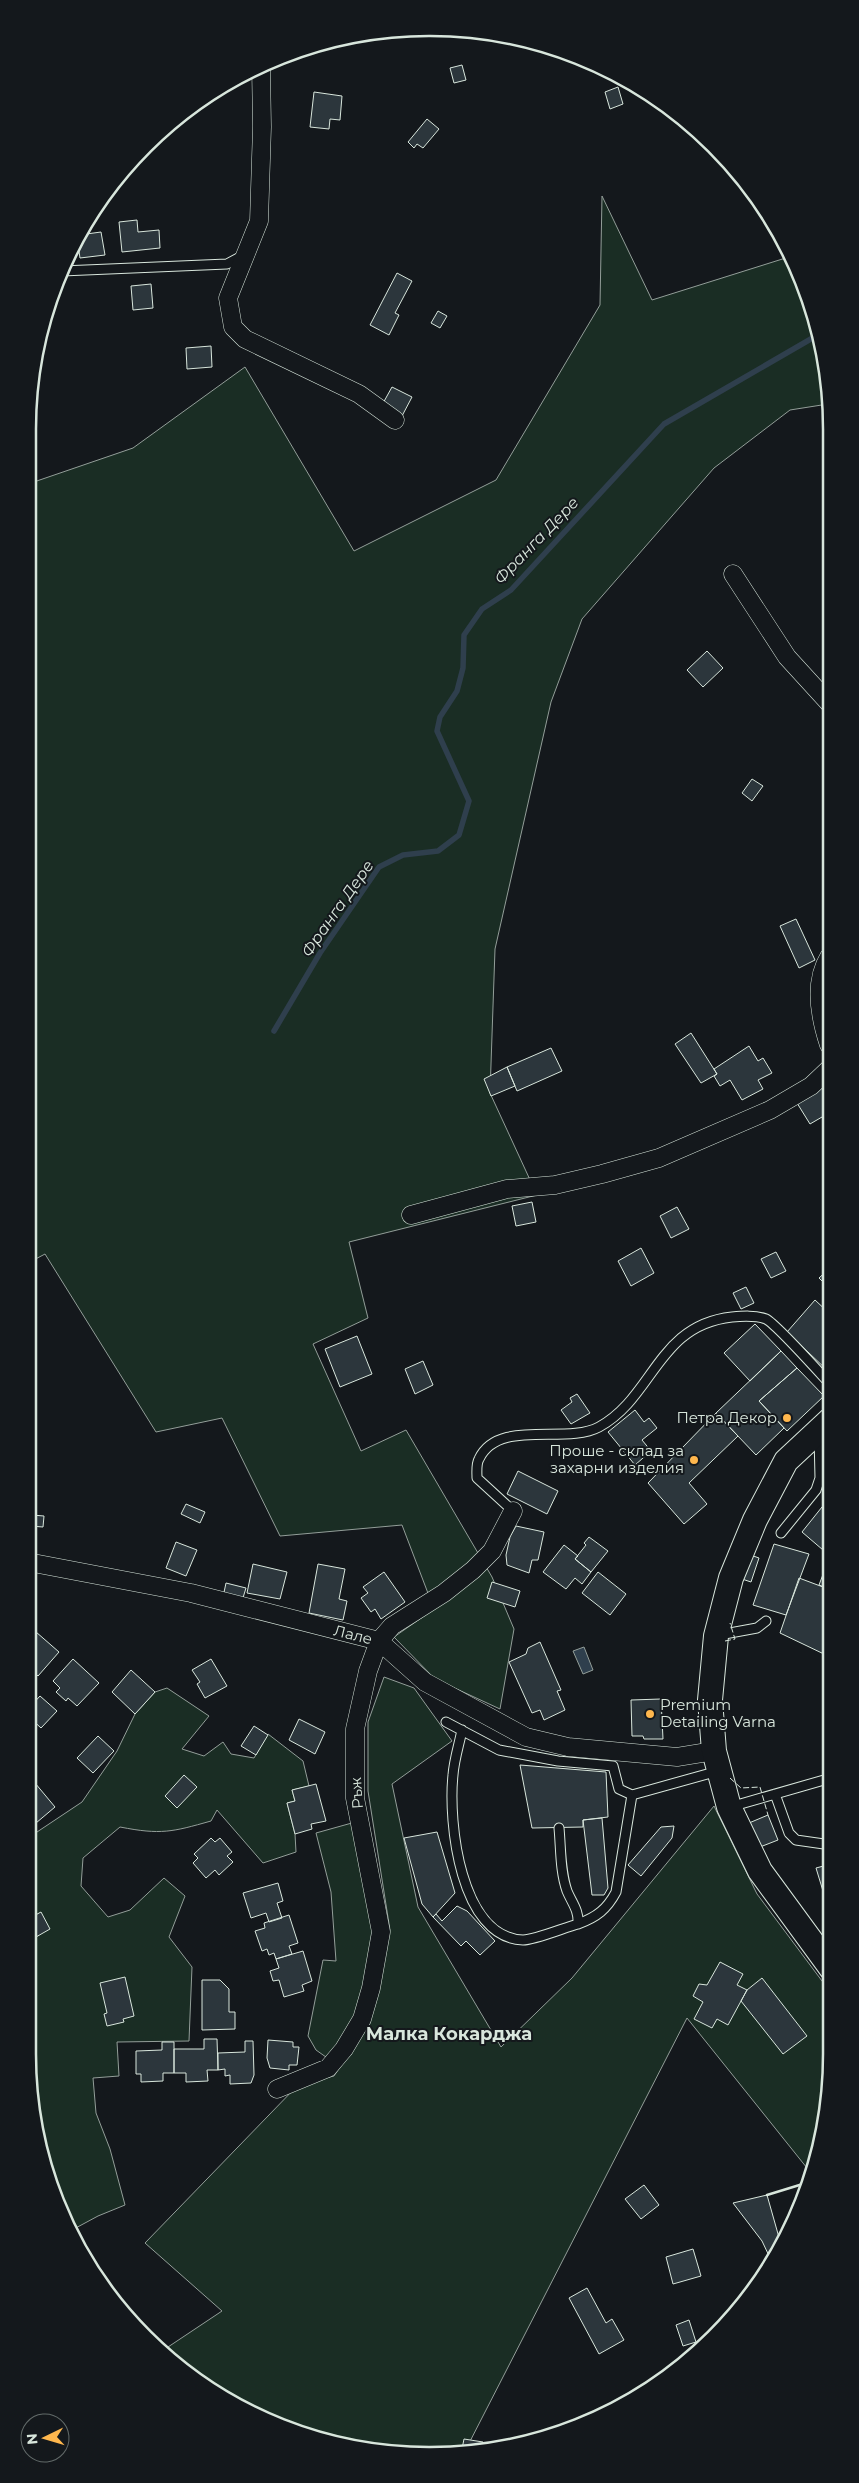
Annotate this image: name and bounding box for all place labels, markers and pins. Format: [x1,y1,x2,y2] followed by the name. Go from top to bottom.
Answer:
[676,1408,777,1427] place label: Петра Декор
[781,1412,793,1424] marker: Петра Декор
[549,1441,684,1477] place label: Проше - склад за захарни изделия
[688,1454,700,1466] marker: Проше - склад за захарни изделия
[660,1695,776,1731] place label: Premium Detailing Varna
[644,1708,656,1720] marker: Premium Detailing Varna

